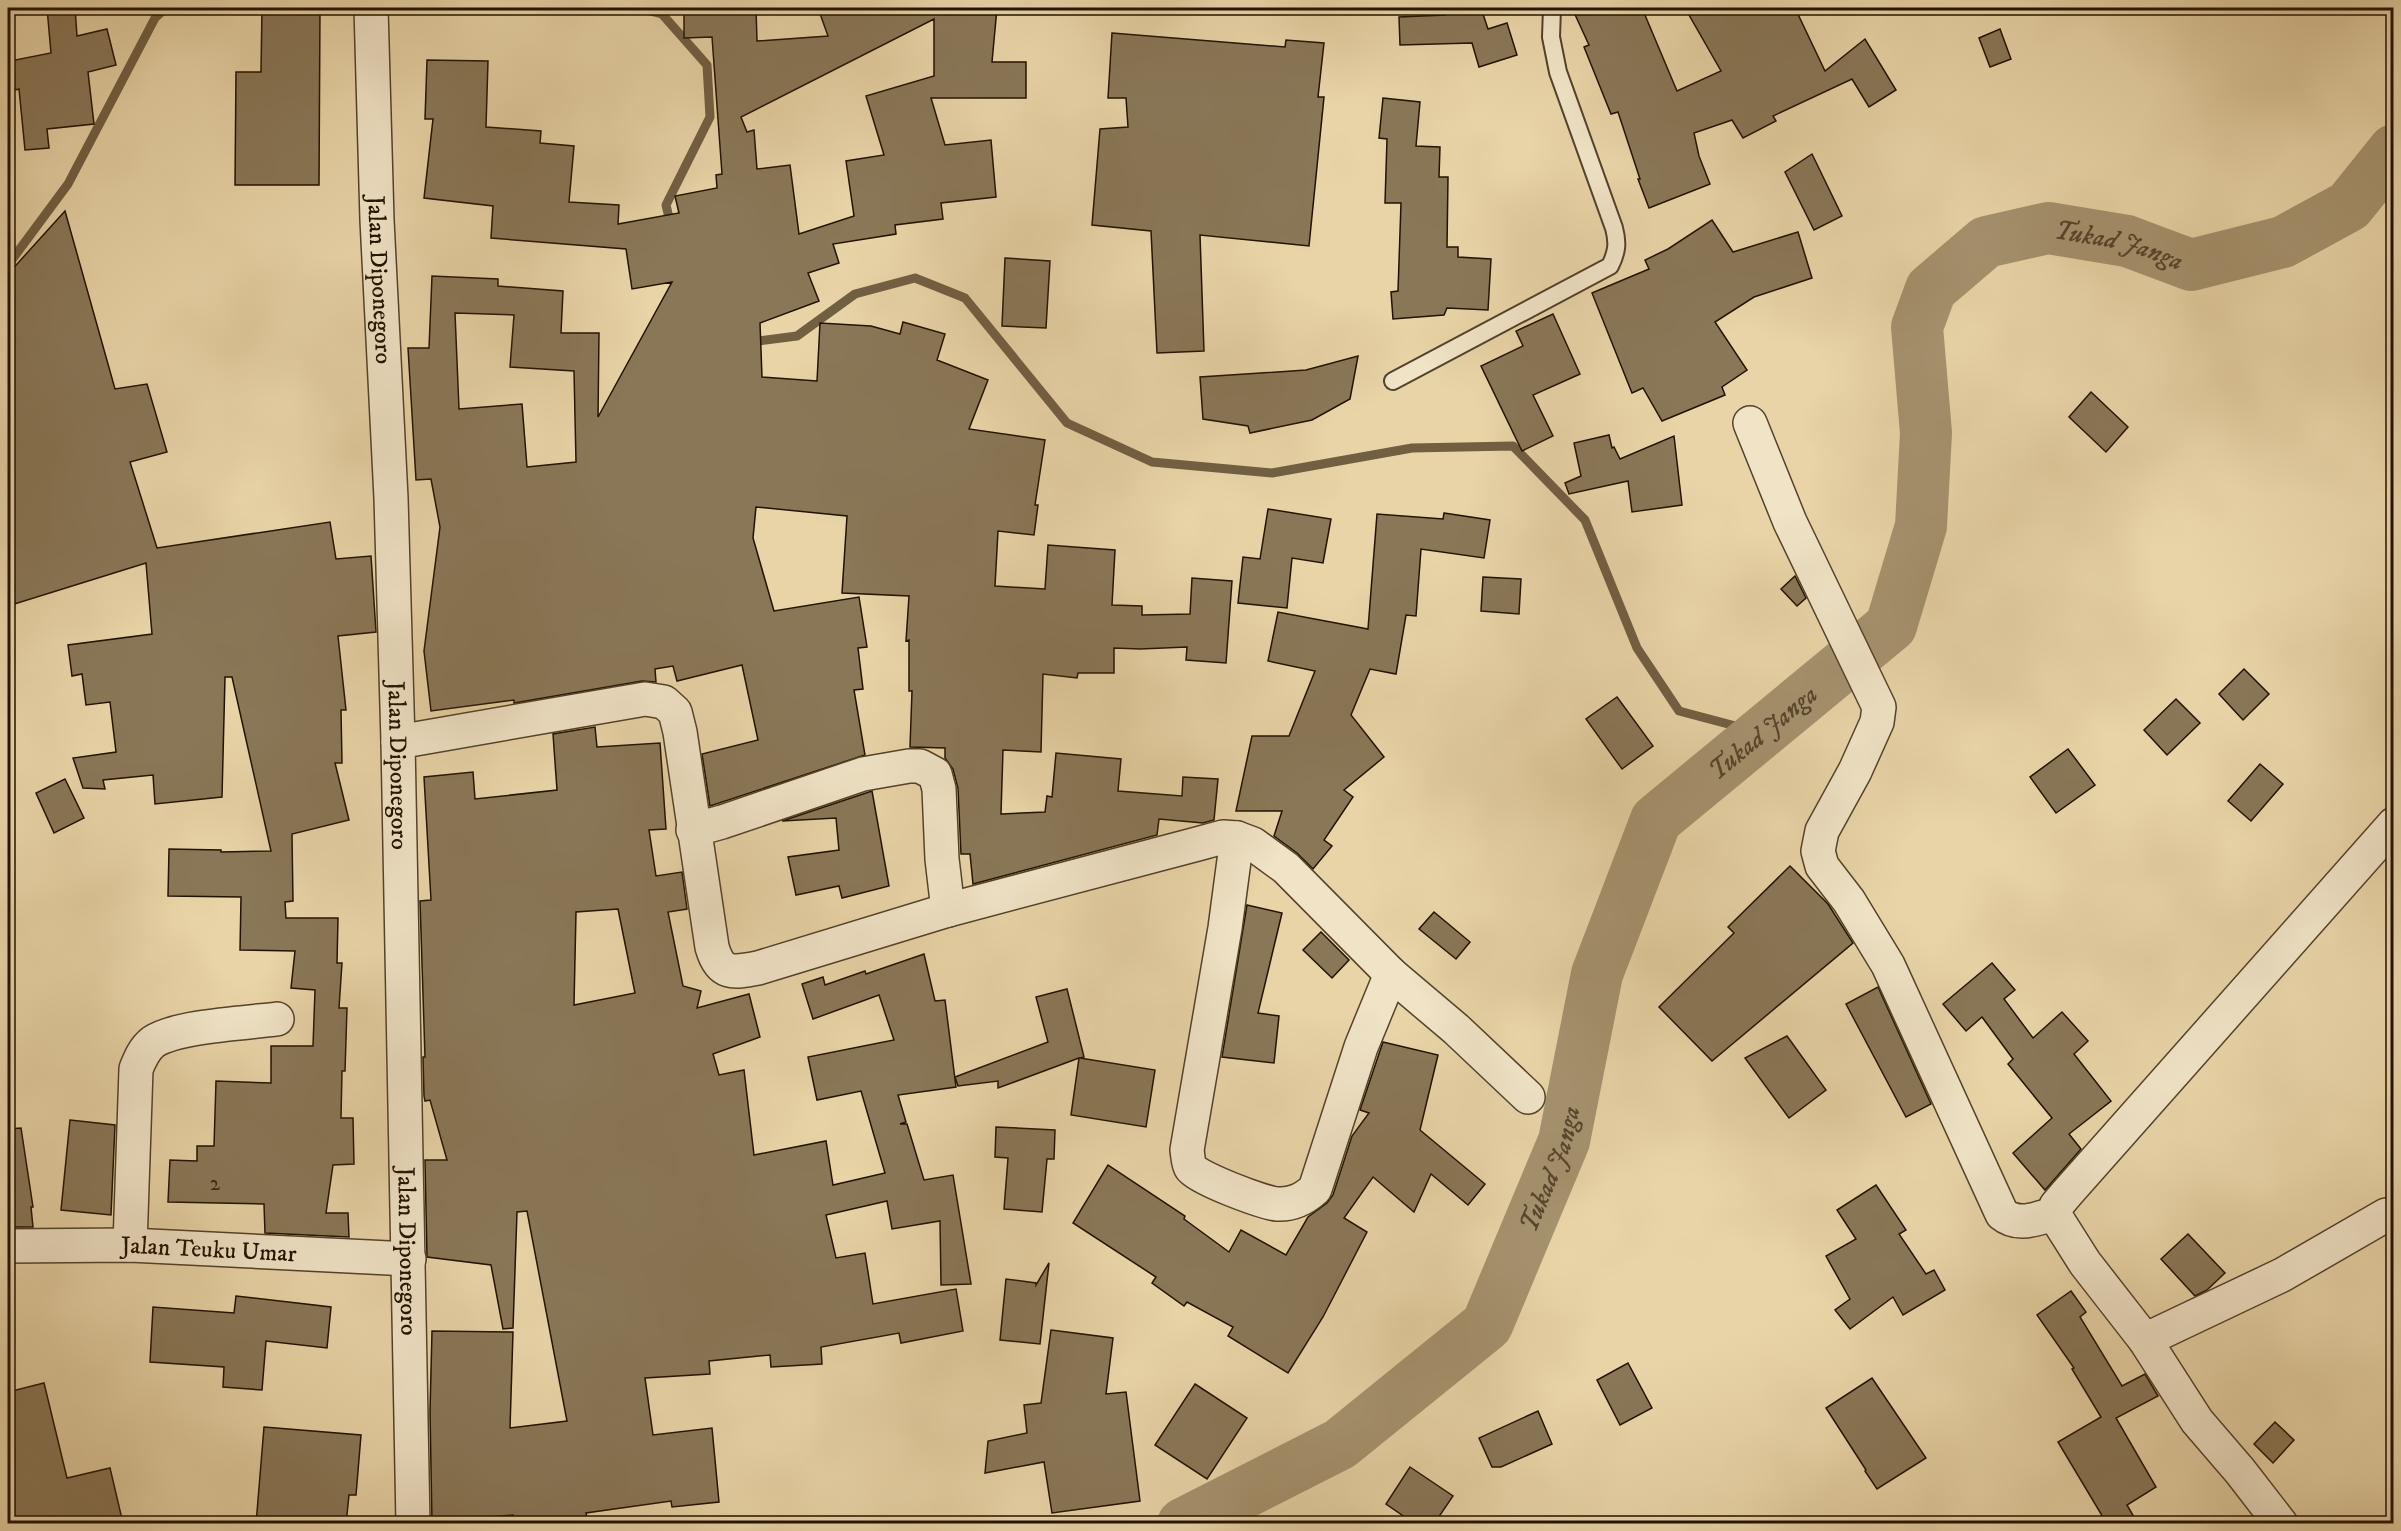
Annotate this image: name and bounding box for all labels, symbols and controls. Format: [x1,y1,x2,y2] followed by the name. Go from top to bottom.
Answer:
[360,193,398,365] street label: Jalan Diponegoro
[2052,214,2187,279] water label: Tukad Janga
[380,679,414,850] street label: Jalan Diponegoro
[1702,679,1825,788] water label: Tukad Janga
[1513,1104,1588,1237] water label: Tukad Janga
[390,1165,423,1336] street label: Jalan Diponegoro
[210,1171,221,1197] house number: 2
[119,1231,297,1269] street label: Jalan Teuku Umar

